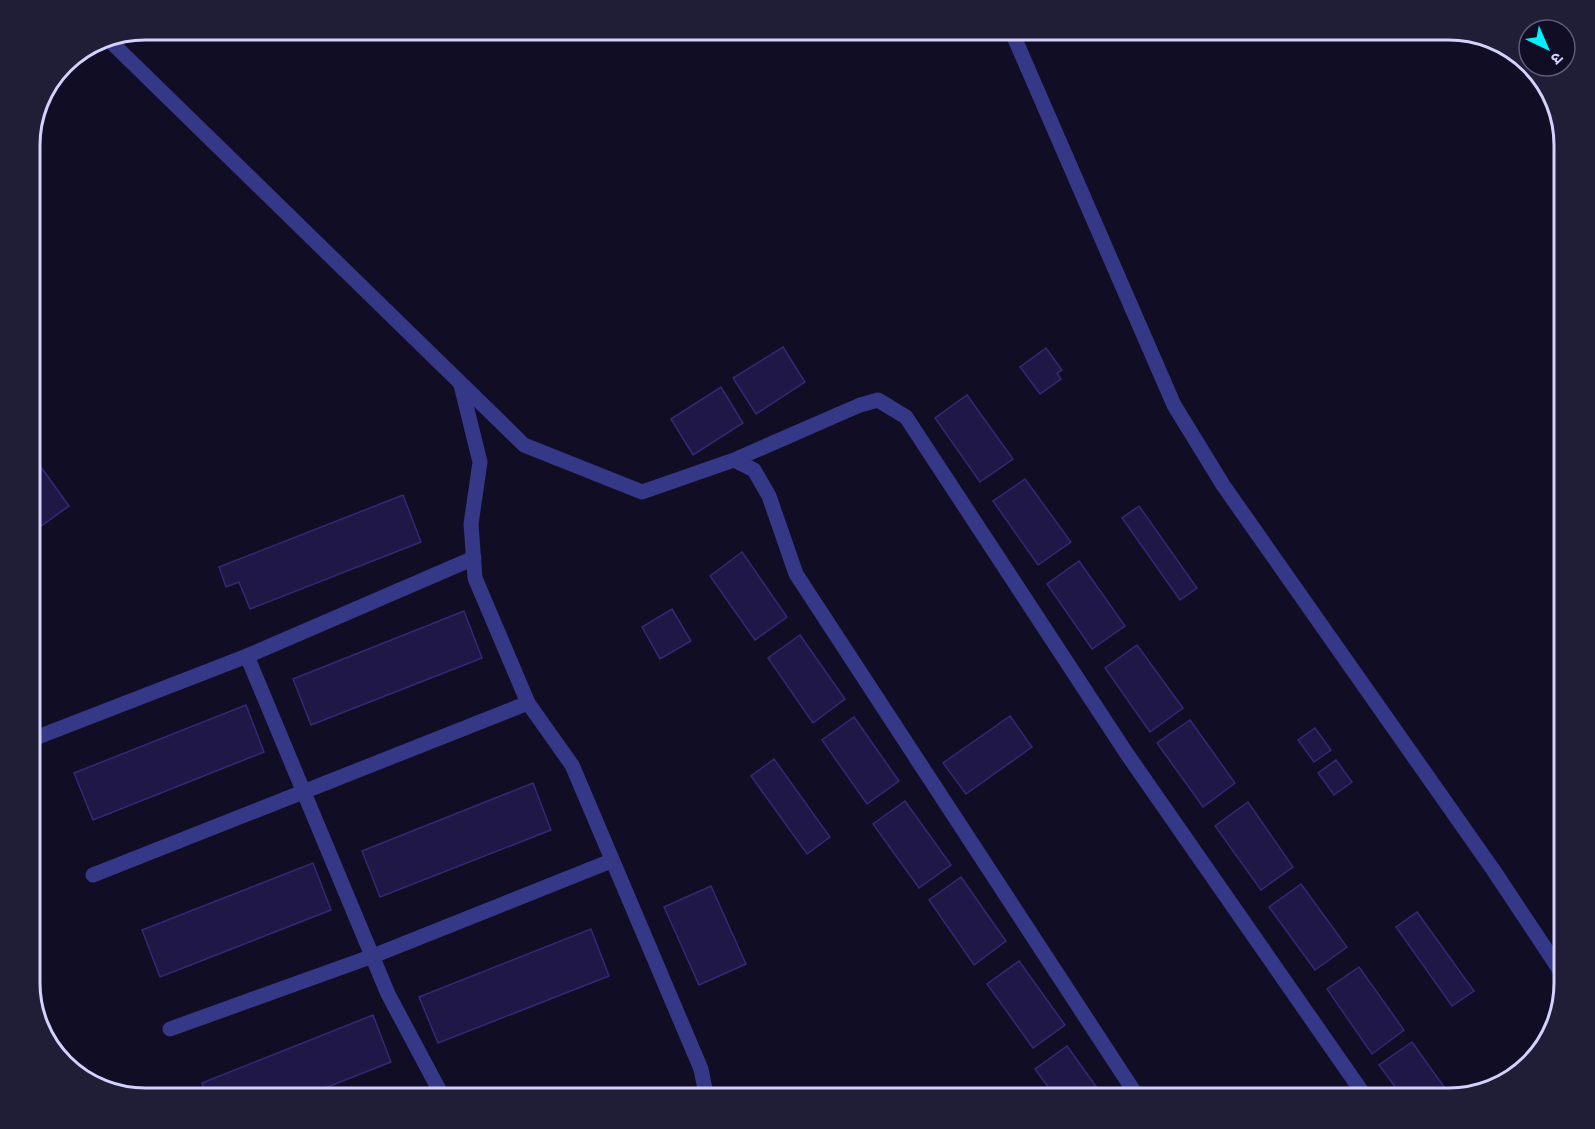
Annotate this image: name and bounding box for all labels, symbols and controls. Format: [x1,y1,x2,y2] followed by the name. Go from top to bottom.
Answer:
[1517,18,1577,78] north arrow
[1547,48,1567,69] text: उ

